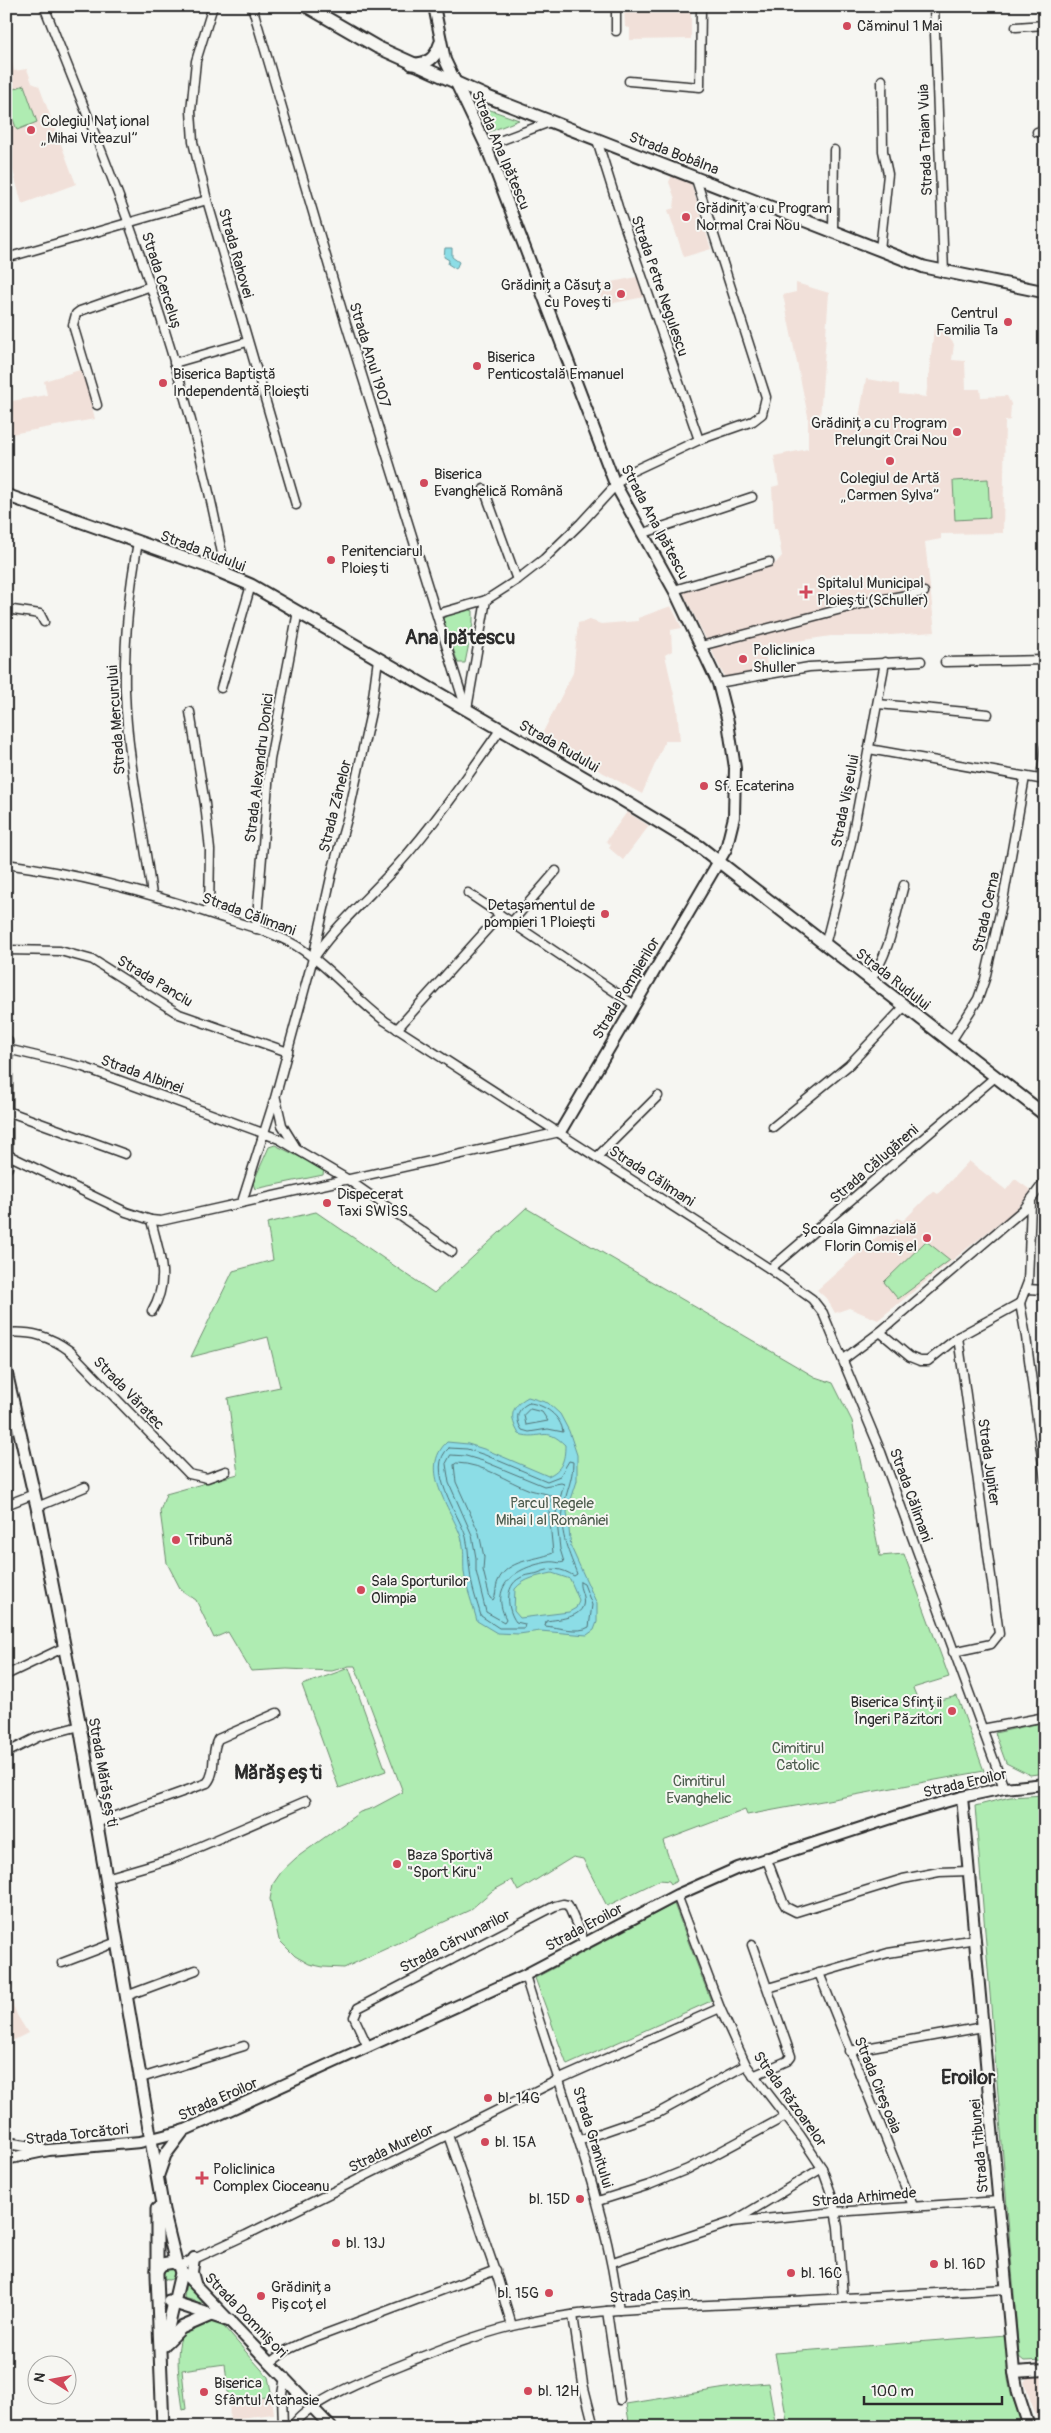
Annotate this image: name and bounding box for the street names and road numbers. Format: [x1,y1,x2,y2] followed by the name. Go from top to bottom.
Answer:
[914,84,937,196] street label: Strada Traian Vuia
[467,88,534,213] street label: Strada Ana Ipătescu
[626,128,721,179] street label: Strada Bobâlna
[214,206,257,300] street label: Strada Rahovei
[627,213,693,359] street label: Strada Petre Negulescu
[137,230,186,333] street label: Strada Cerceluș
[344,300,395,410] street label: Strada Anul 1907
[616,461,693,583] street label: Strada Ana Ipătescu
[158,527,248,577] street label: Strada Rudului
[103,664,130,776] street label: Strada Mercurului
[241,692,278,844] street label: Strada Alexandru Donici
[515,716,603,777] street label: Strada Rudului
[827,753,864,849] street label: Strada Vișeului
[315,757,356,854] street label: Strada Zânelor
[969,870,1004,954] street label: Strada Cerna
[199,889,299,940] street label: Strada Călimani
[588,933,665,1043] street label: Strada Pompierilor
[852,944,934,1015] street label: Strada Rudului
[113,951,196,1012] street label: Strada Panciu
[98,1051,186,1098] street label: Strada Albinei
[826,1120,923,1208] street label: Strada Călugăreni
[605,1142,699,1211] street label: Strada Călimani
[89,1353,169,1434] street label: Strada Văratec
[973,1417,1004,1508] street label: Strada Jupiter
[885,1446,936,1545] street label: Strada Călimani
[84,1716,122,1828] street label: Strada Mărășești
[921,1764,1009,1802] street label: Strada Eroilor
[542,1899,627,1956] street label: Strada Eroilor
[397,1905,514,1978] street label: Strada Cărvunarilor
[849,2034,906,2136] street label: Strada Cireșoaia
[749,2048,831,2151] street label: Strada Răzoarelor
[175,2073,262,2125] street label: Strada Eroilor
[568,2084,617,2190] street label: Strada Granitului
[966,2098,993,2194] street label: Strada Tribunei
[345,2119,438,2177] street label: Strada Murelor
[25,2120,130,2149] street label: Strada Torcători
[811,2183,918,2212] street label: Strada Arhimede
[200,2269,291,2362] street label: Strada Domnișori
[609,2283,691,2308] street label: Strada Cașin

